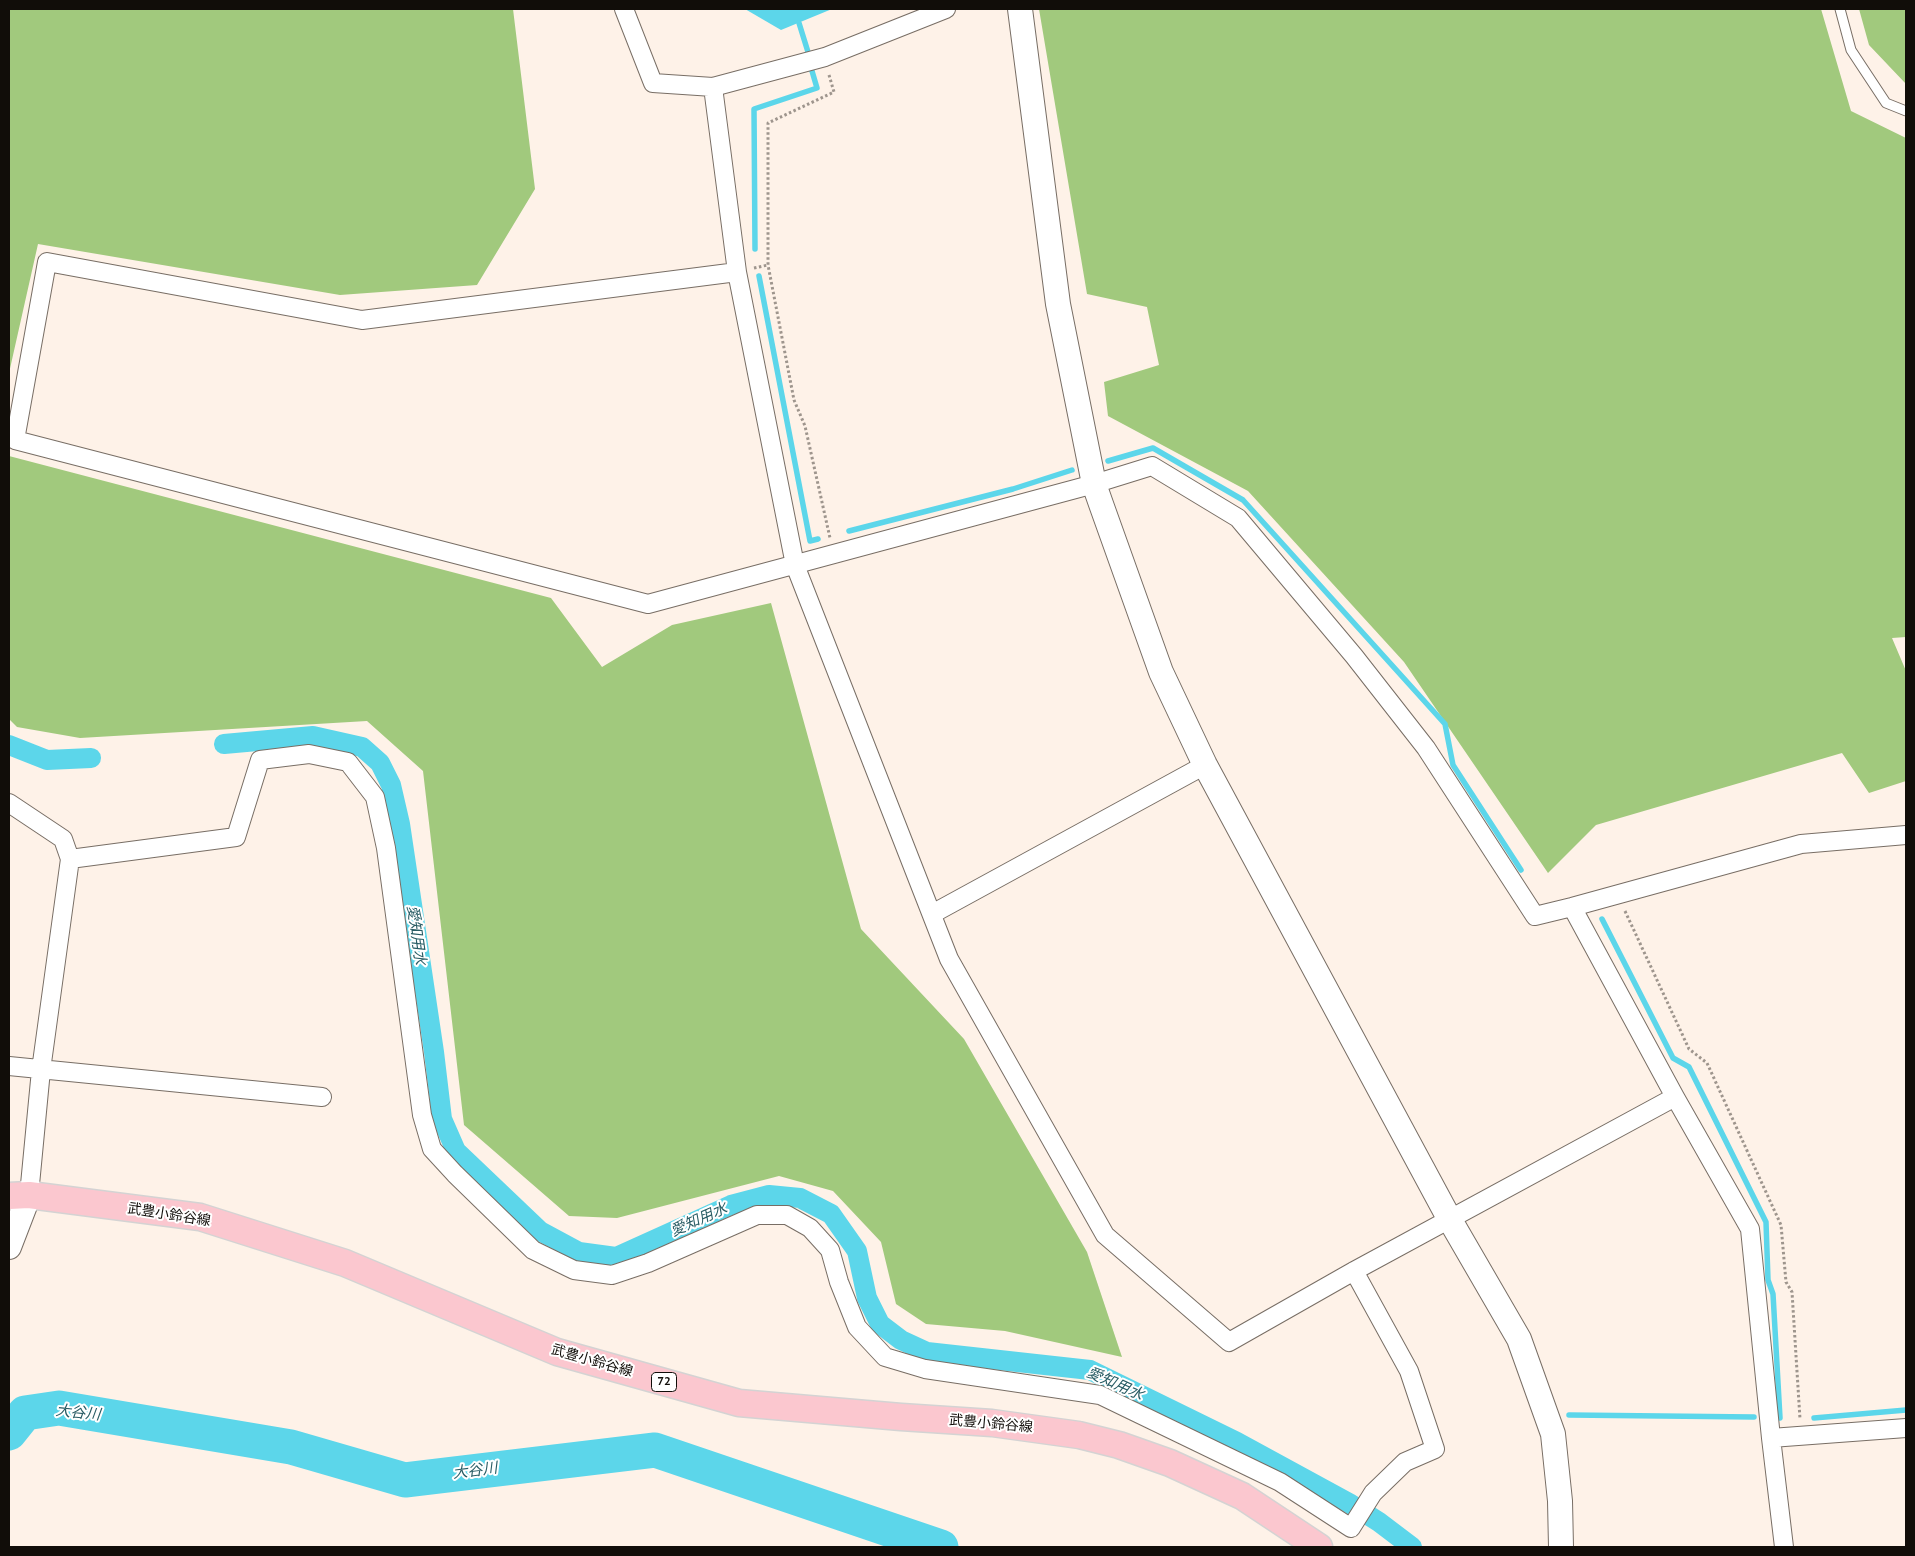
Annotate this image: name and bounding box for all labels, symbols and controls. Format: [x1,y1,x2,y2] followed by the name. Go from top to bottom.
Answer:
[403,904,429,966] water label: 愛知用水
[126,1200,212,1230] street label: 武豊小鈴谷線
[668,1200,730,1240] water label: 愛知用水
[549,1341,635,1381] street label: 武豊小鈴谷線
[1084,1364,1146,1404] water label: 愛知用水
[652,1372,676,1391] road number: 72
[55,1402,101,1424] water label: 大谷川
[948,1412,1034,1436] street label: 武豊小鈴谷線
[452,1459,498,1483] water label: 大谷川

